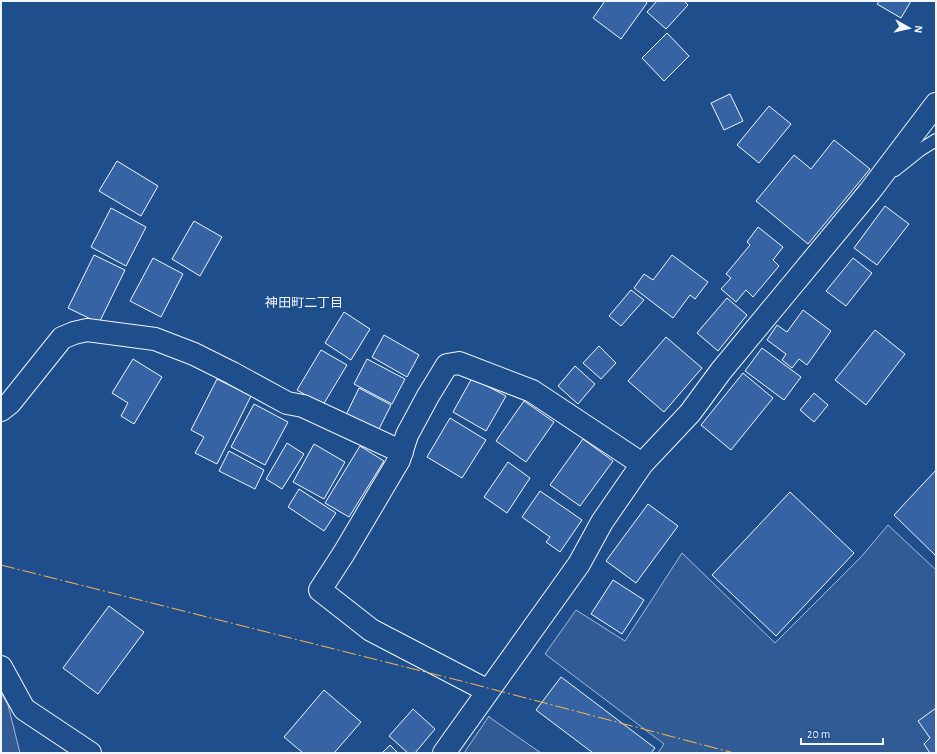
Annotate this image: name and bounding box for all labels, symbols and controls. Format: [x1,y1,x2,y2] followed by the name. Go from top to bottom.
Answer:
[889,8,929,48] north arrow
[912,25,924,34] text: N
[265,296,343,310] district label: 神田町二丁目
[801,720,883,746] scale bar
[807,728,830,740] text: 20 m

